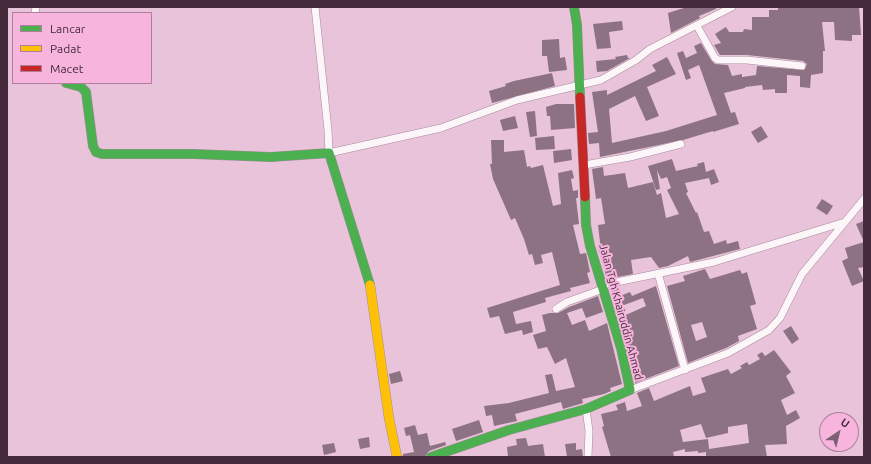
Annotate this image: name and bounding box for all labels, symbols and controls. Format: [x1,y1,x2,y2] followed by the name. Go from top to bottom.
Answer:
[12,12,152,84] legend
[50,22,85,35] text: Lancar
[50,42,81,55] text: Padat
[50,62,83,75] text: Macet
[596,243,646,381] street label: Jalan Tgh Khairuddin Ahmad
[819,412,859,452] north arrow
[839,416,852,430] text: U

